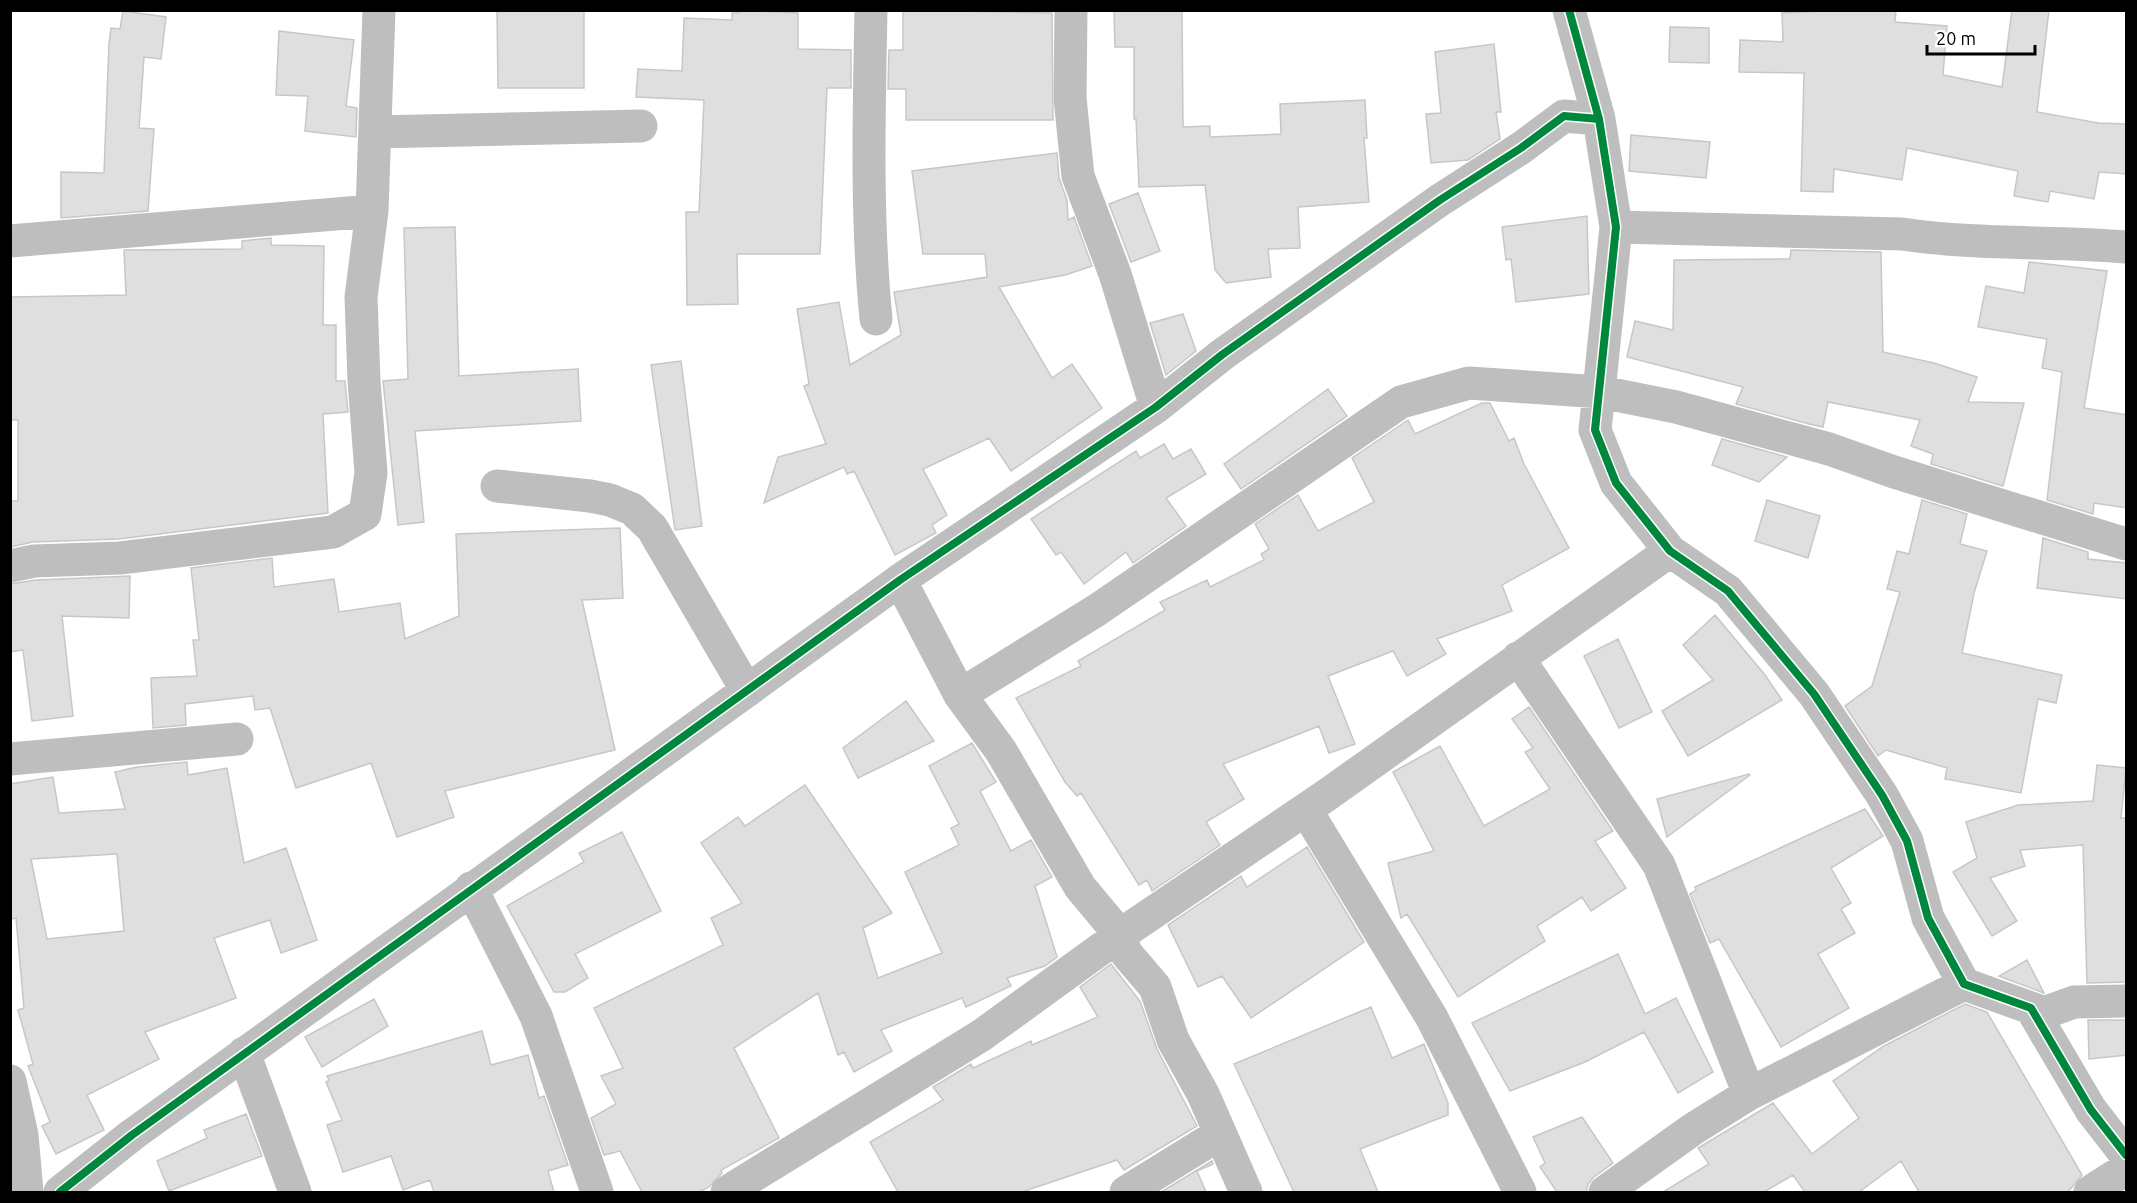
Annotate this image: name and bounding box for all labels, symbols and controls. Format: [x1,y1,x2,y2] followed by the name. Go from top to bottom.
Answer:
[1927,18,2035,56] scale bar
[1936,28,1976,48] text: 20 m

